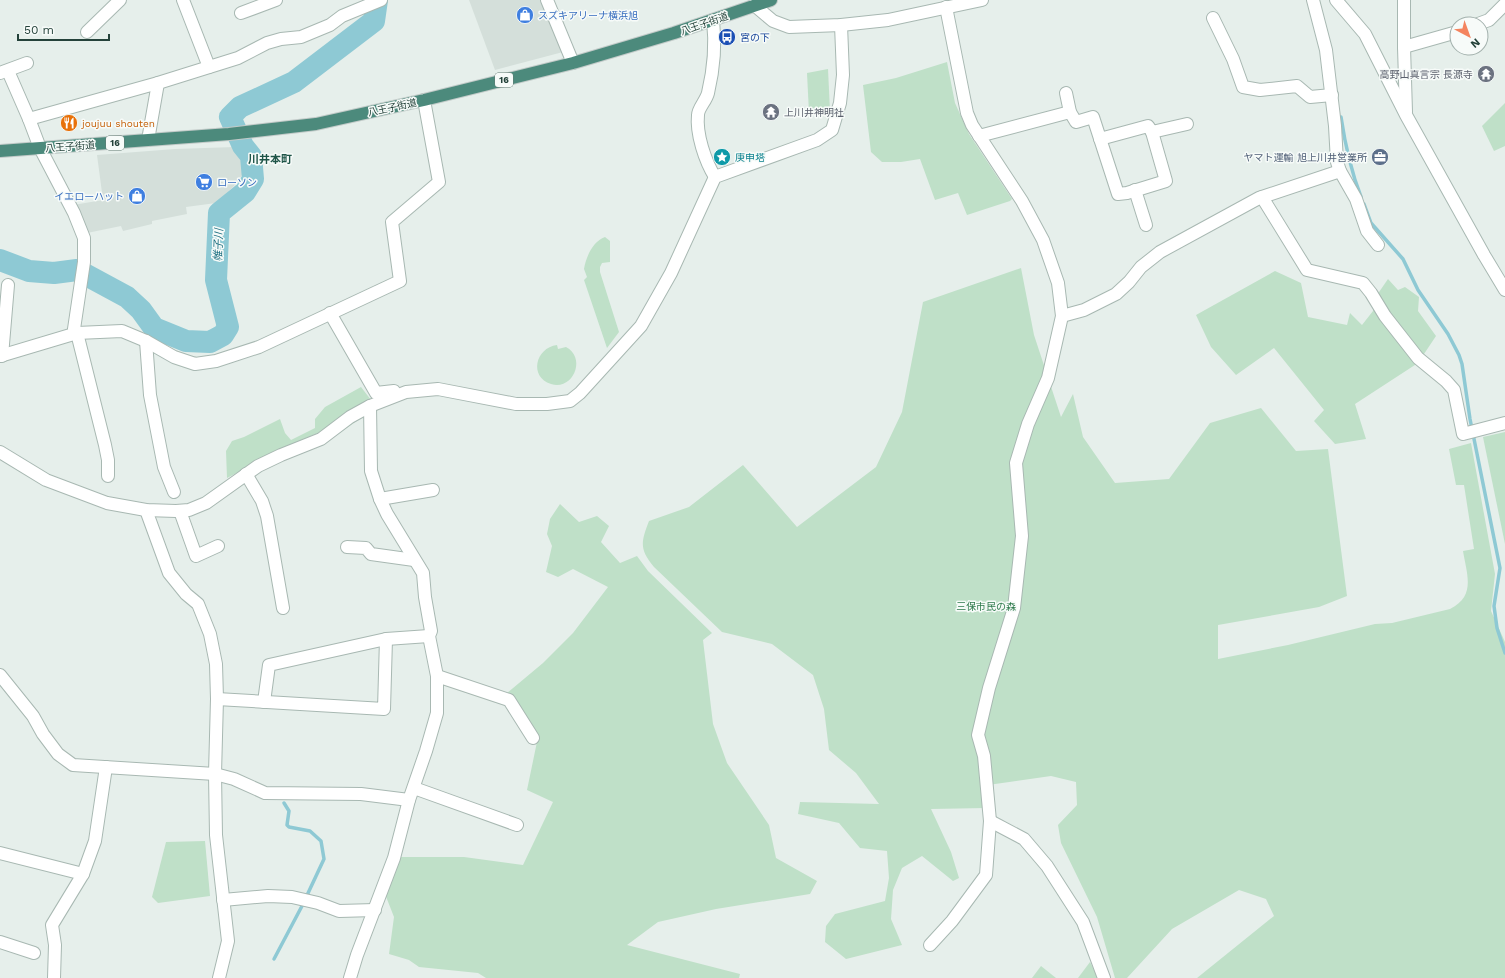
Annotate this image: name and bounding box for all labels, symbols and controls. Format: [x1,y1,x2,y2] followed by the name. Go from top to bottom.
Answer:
[515,5,535,25] shop icon: スズキアリーナ横浜旭
[538,10,638,21] place label: スズキアリーナ横浜旭
[679,10,730,37] street label: 八王子街道
[18,16,109,42] scale bar
[1449,16,1489,56] north arrow
[24,23,54,37] text: 50 m
[717,27,737,47] bus stop icon: 宮の下
[740,32,770,43] place label: 宮の下
[1468,36,1483,51] text: N
[1476,64,1496,84] temple icon: 高野山真言宗 長源寺
[1380,69,1473,80] place label: 高野山真言宗 長源寺
[495,73,513,87] road number: 16
[367,97,418,118] street label: 八王子街道
[761,102,781,122] temple icon: 上川井神明社
[784,107,844,118] place label: 上川井神明社
[59,113,79,133] restaurant icon: joujuu shouten
[81,118,155,129] place label: joujuu shouten
[106,136,124,150] road number: 16
[45,139,95,154] street label: 八王子街道
[712,147,732,167] place icon: 庚申塔
[1370,147,1390,167] office icon: ヤマト運輸 旭上川井営業所
[735,152,765,163] place label: 庚申塔
[1244,152,1367,163] place label: ヤマト運輸 旭上川井営業所
[248,153,292,166] district label: 川井本町
[194,172,214,192] supermarket icon: ローソン
[217,177,257,188] place label: ローソン
[127,186,147,206] shop icon: イエローハット
[54,191,124,202] place label: イエローハット
[211,227,226,262] water label: 帷子川
[956,601,1016,612] park label: 三保市民の森

